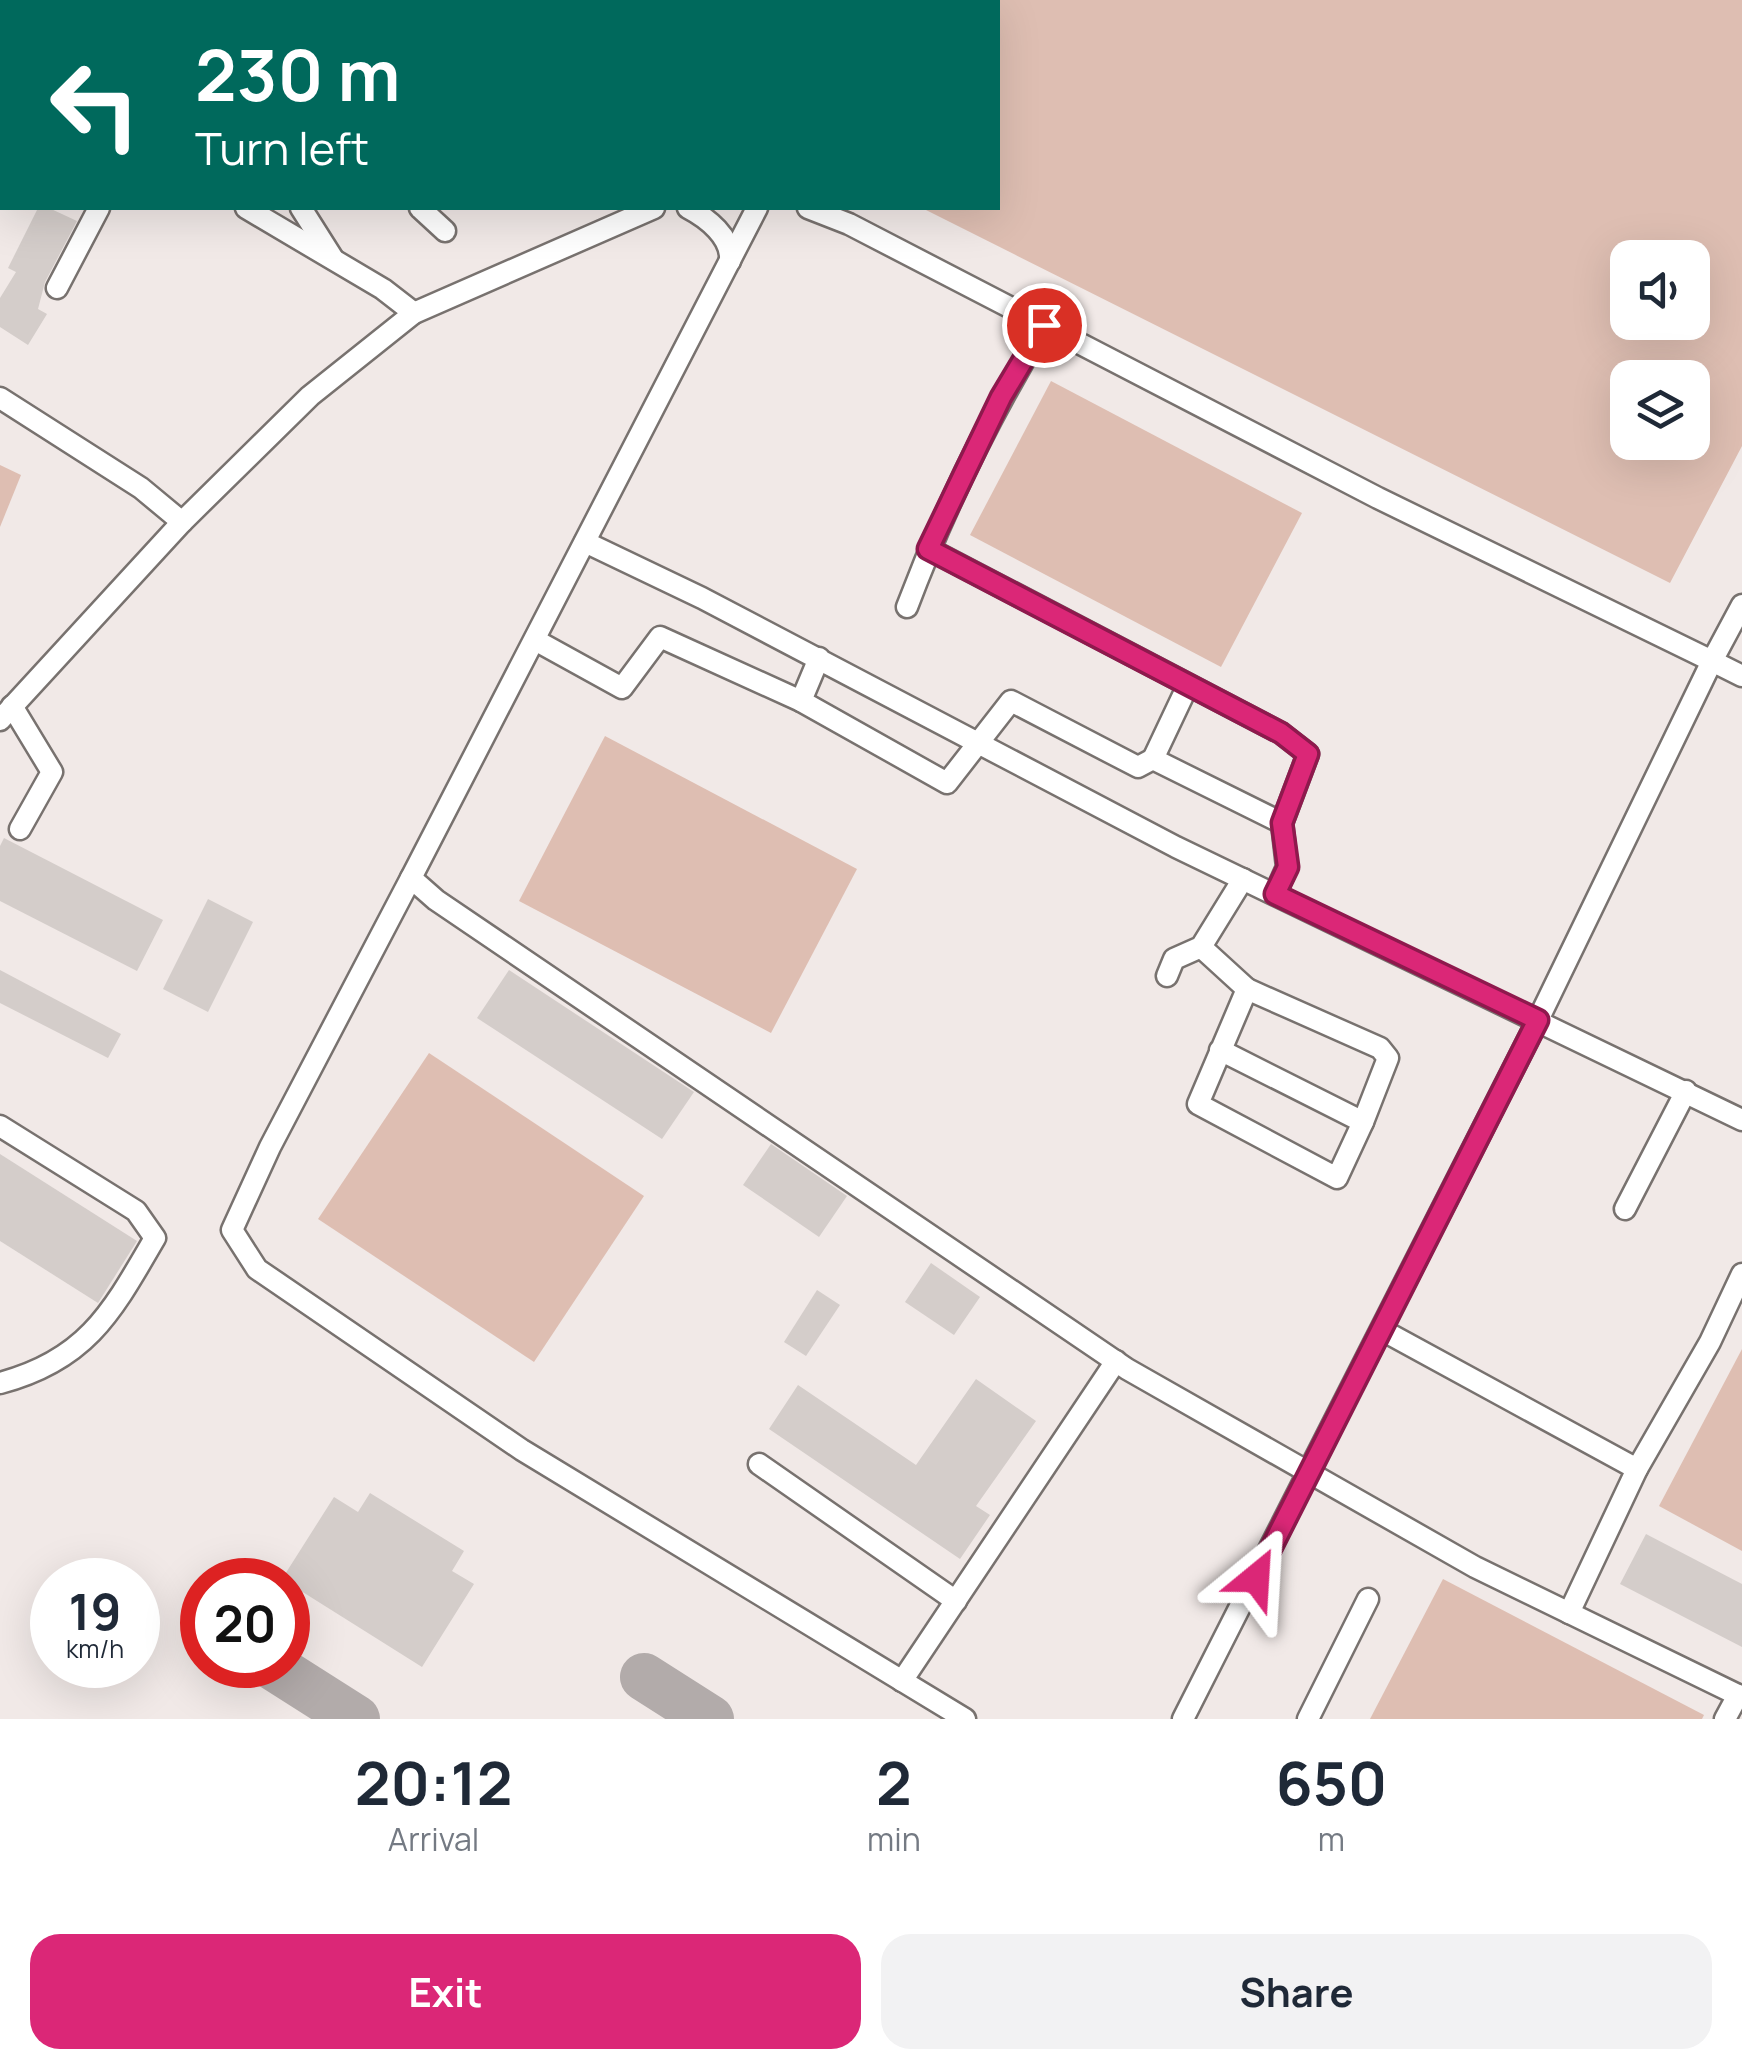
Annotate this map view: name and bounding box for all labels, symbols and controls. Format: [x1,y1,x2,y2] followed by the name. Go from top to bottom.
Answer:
[195,26,400,122] text: 230 m
[30,40,160,170] icon: left
[195,117,369,179] text: Turn left
[1610,240,1710,460] map controls
[1610,240,1710,340] button: sound
[1002,283,1087,368] pin
[1017,298,1072,353] icon: arrive
[1610,360,1710,460] button: layers
[1204,1526,1308,1630] position arrow
[180,1558,310,1688] speed limit sign: 20
[69,1577,121,1645] text: 19
[66,1631,124,1666] text: km/h
[355,1741,512,1823] text: 20:12
[876,1741,912,1823] text: 2
[1275,1741,1387,1823] text: 650
[388,1817,479,1861] text: Arrival
[867,1817,921,1861] text: min
[1318,1817,1345,1861] text: m
[30,1934,861,2049] button: Exit
[881,1934,1712,2049] button: Share

